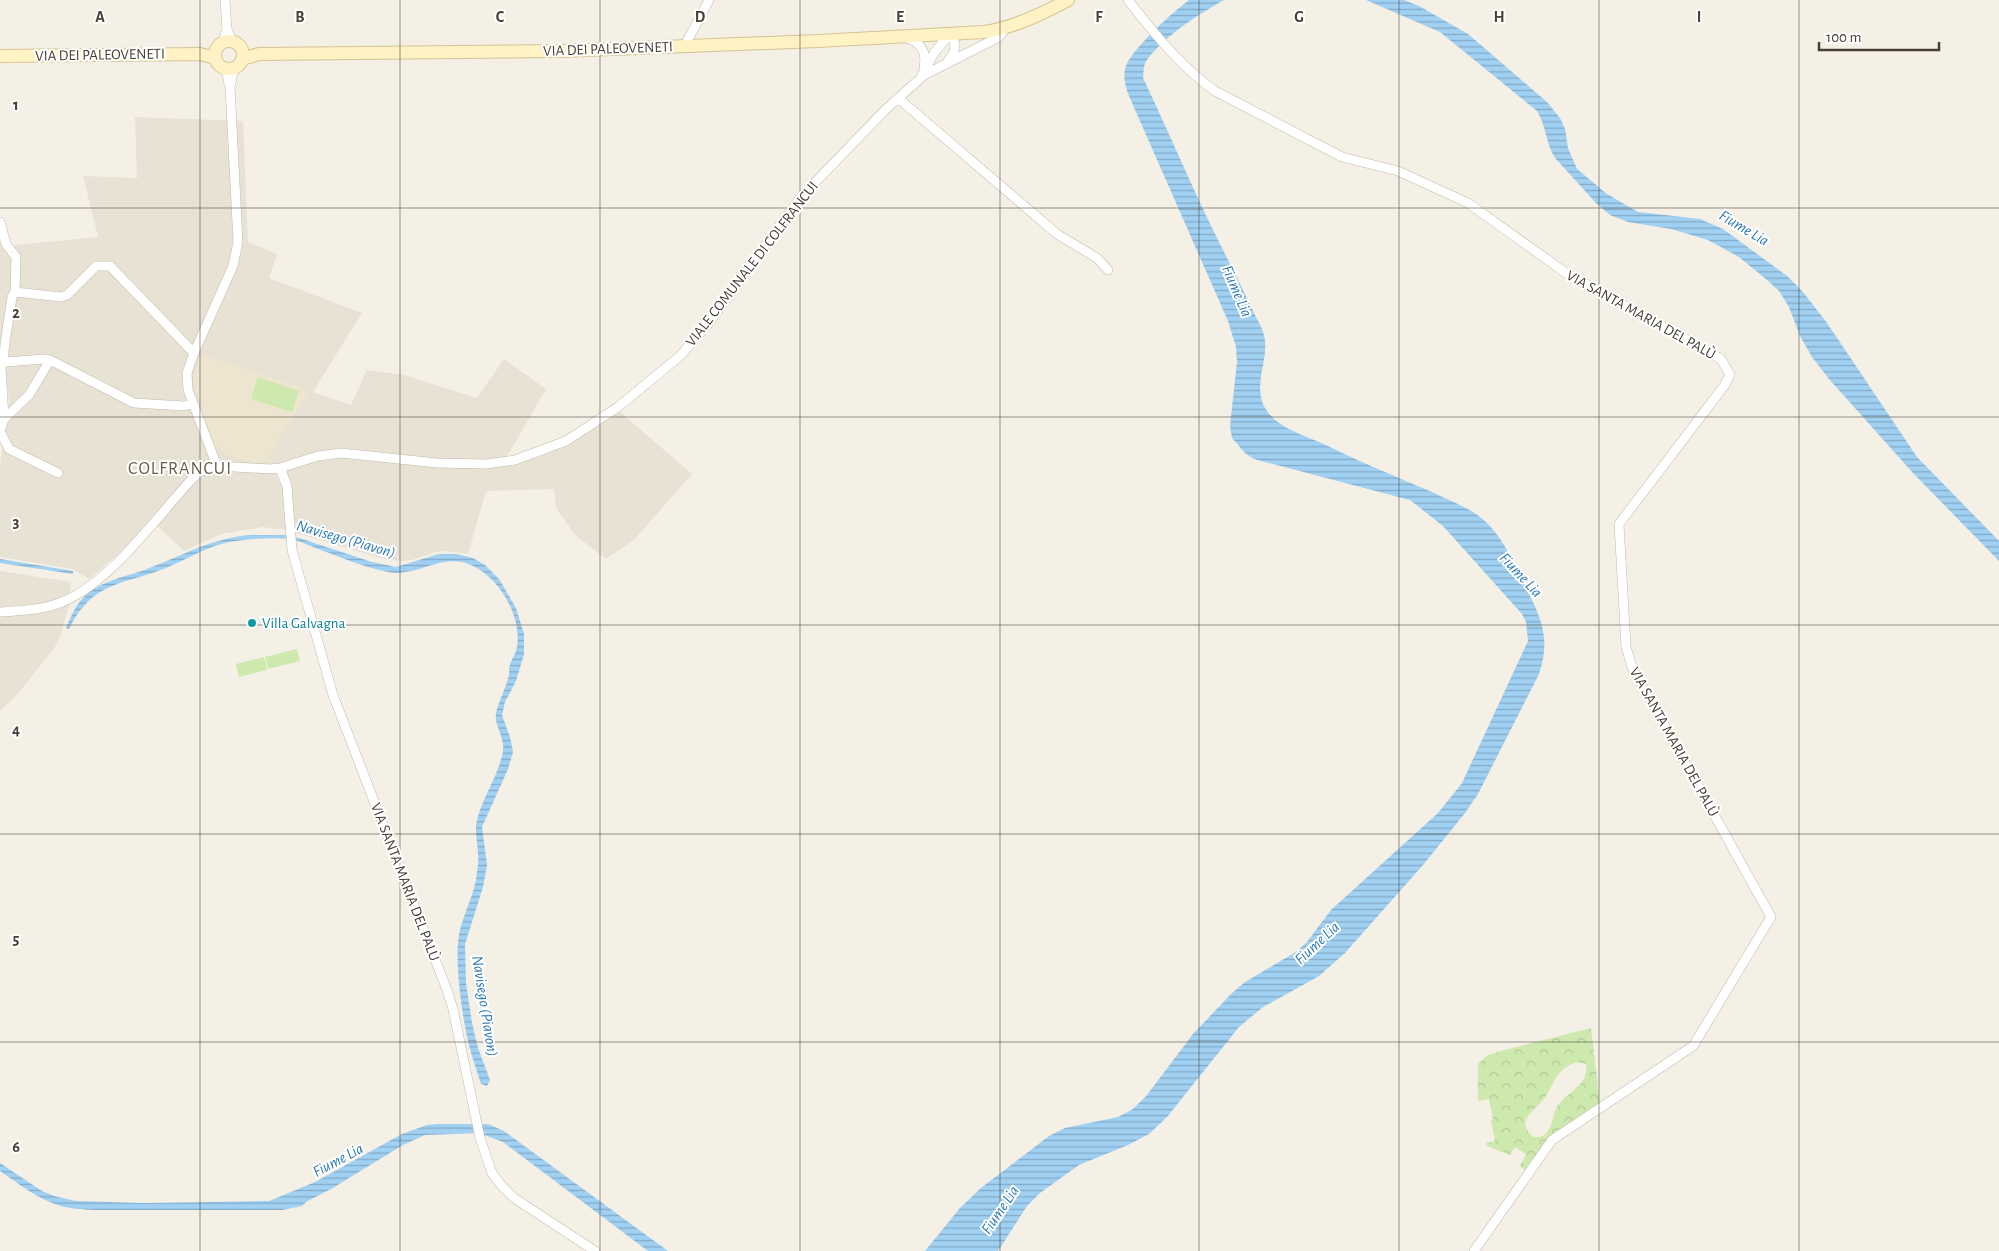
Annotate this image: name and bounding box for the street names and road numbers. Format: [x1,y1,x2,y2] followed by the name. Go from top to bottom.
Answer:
[543,39,673,59] street label: VIA DEI PALEOVENETI
[35,46,165,64] street label: VIA DEI PALEOVENETI
[683,179,821,349] street label: VIALE COMUNALE DI COLFRANCUI
[1564,266,1719,362] street label: VIA SANTA MARIA DEL PALÙ
[1627,664,1723,819] street label: VIA SANTA MARIA DEL PALÙ
[368,800,444,963] street label: VIA SANTA MARIA DEL PALÙ

